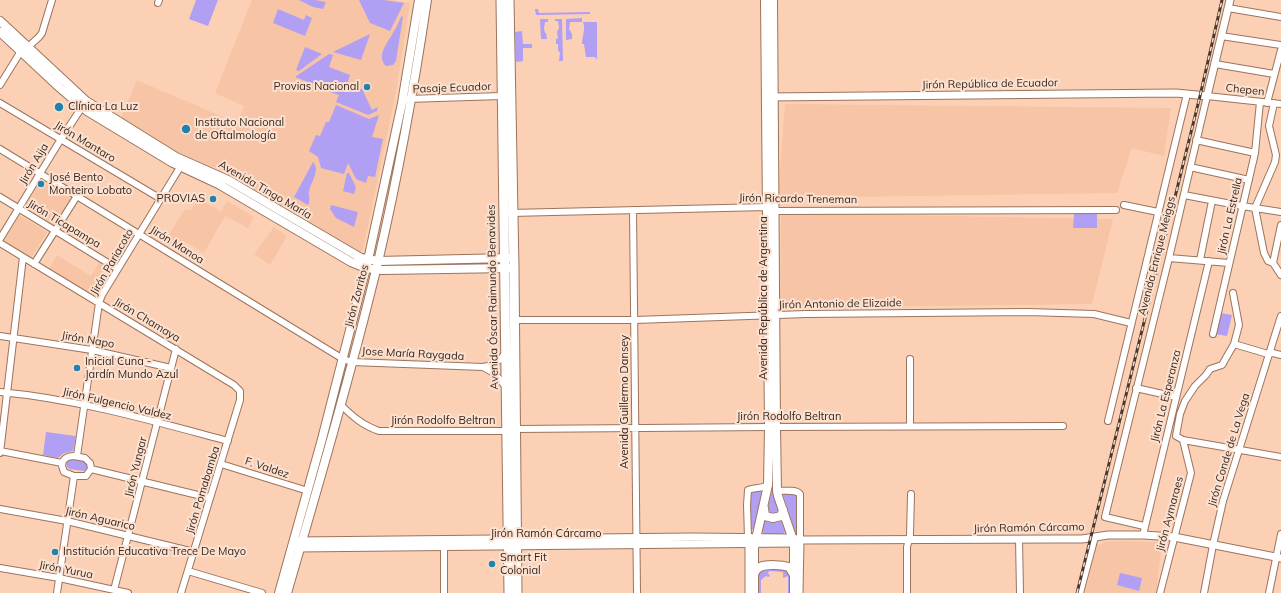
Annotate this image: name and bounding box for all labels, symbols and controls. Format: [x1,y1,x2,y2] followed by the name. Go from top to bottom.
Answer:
[922,76,1058,92] street label: Jirón República de Ecuador
[274,80,359,94] place label: Provias Nacional
[412,80,492,96] street label: Pasaje Ecuador
[1225,81,1265,99] street label: Chepen
[362,82,372,92] marker: Provias Nacional
[68,100,138,114] place label: Clínica La Luz
[53,101,65,113] marker: Clínica La Luz
[195,116,284,142] place label: Instituto Nacional de Oftalmología
[52,119,118,165] street label: Jirón Mantaro
[180,123,192,135] marker: Instituto Nacional de Oftalmología
[17,141,51,187] street label: Jirón Aija
[216,158,314,222] street label: Avenida Tingo María
[49,171,132,197] place label: José Bento Monteiro Lobato
[1215,176,1245,256] street label: Jirón La Estrella
[36,179,46,189] marker: José Bento Monteiro Lobato
[739,191,857,207] street label: Jirón Ricardo Treneman
[157,192,205,206] place label: PROVIAS
[208,194,218,204] marker: PROVIAS
[1136,195,1178,317] street label: Avenida Enrique Meiggs
[25,197,103,251] street label: Jirón Ticapampa
[485,204,501,390] street label: Avenida Óscar Raimundo Benavides
[757,216,771,380] street label: Avenida República de Argentina
[148,223,206,267] street label: Jirón Manoa
[88,227,136,297] street label: Jirón Pariacoto
[342,263,372,329] street label: Jirón Zorritos
[112,295,182,345] street label: Jirón Chamaya
[778,296,902,312] street label: Jirón Antonio de Elizaide
[61,329,115,351] street label: Jirón Napo
[618,335,632,469] street label: Avenida Guillermo Dansey
[361,345,465,363] street label: Jose María Raygada
[1148,348,1184,444] street label: Jirón La Esperanza
[85,355,178,381] place label: Inicial Cuna - Jardín Mundo Azul
[72,363,82,373] marker: Inicial Cuna - Jardín Mundo Azul
[61,385,173,423] street label: Jirón Fulgencio Valdez
[1205,392,1253,508] street label: Jirón Conde de La Vega
[737,410,841,424] street label: Jirón Rodolfo Beltran
[391,414,495,428] street label: Jirón Rodolfo Beltran
[122,435,150,499] street label: Jirón Yungar
[183,444,223,536] street label: Jirón Pomabamba
[243,455,291,481] street label: F. Valdez
[1154,475,1186,553] street label: Jirón Aymaraes
[64,505,136,533] street label: Jirón Aguarico
[973,520,1085,536] street label: Jirón Ramón Cárcamo
[490,527,602,541] street label: Jirón Ramón Cárcamo
[63,545,246,559] place label: Institución Educativa Trece De Mayo
[50,547,60,557] marker: Institución Educativa Trece De Mayo
[500,551,547,577] place label: Smart Fit Colonial
[38,558,94,582] street label: Jirón Yurua
[487,559,497,569] marker: Smart Fit Colonial

